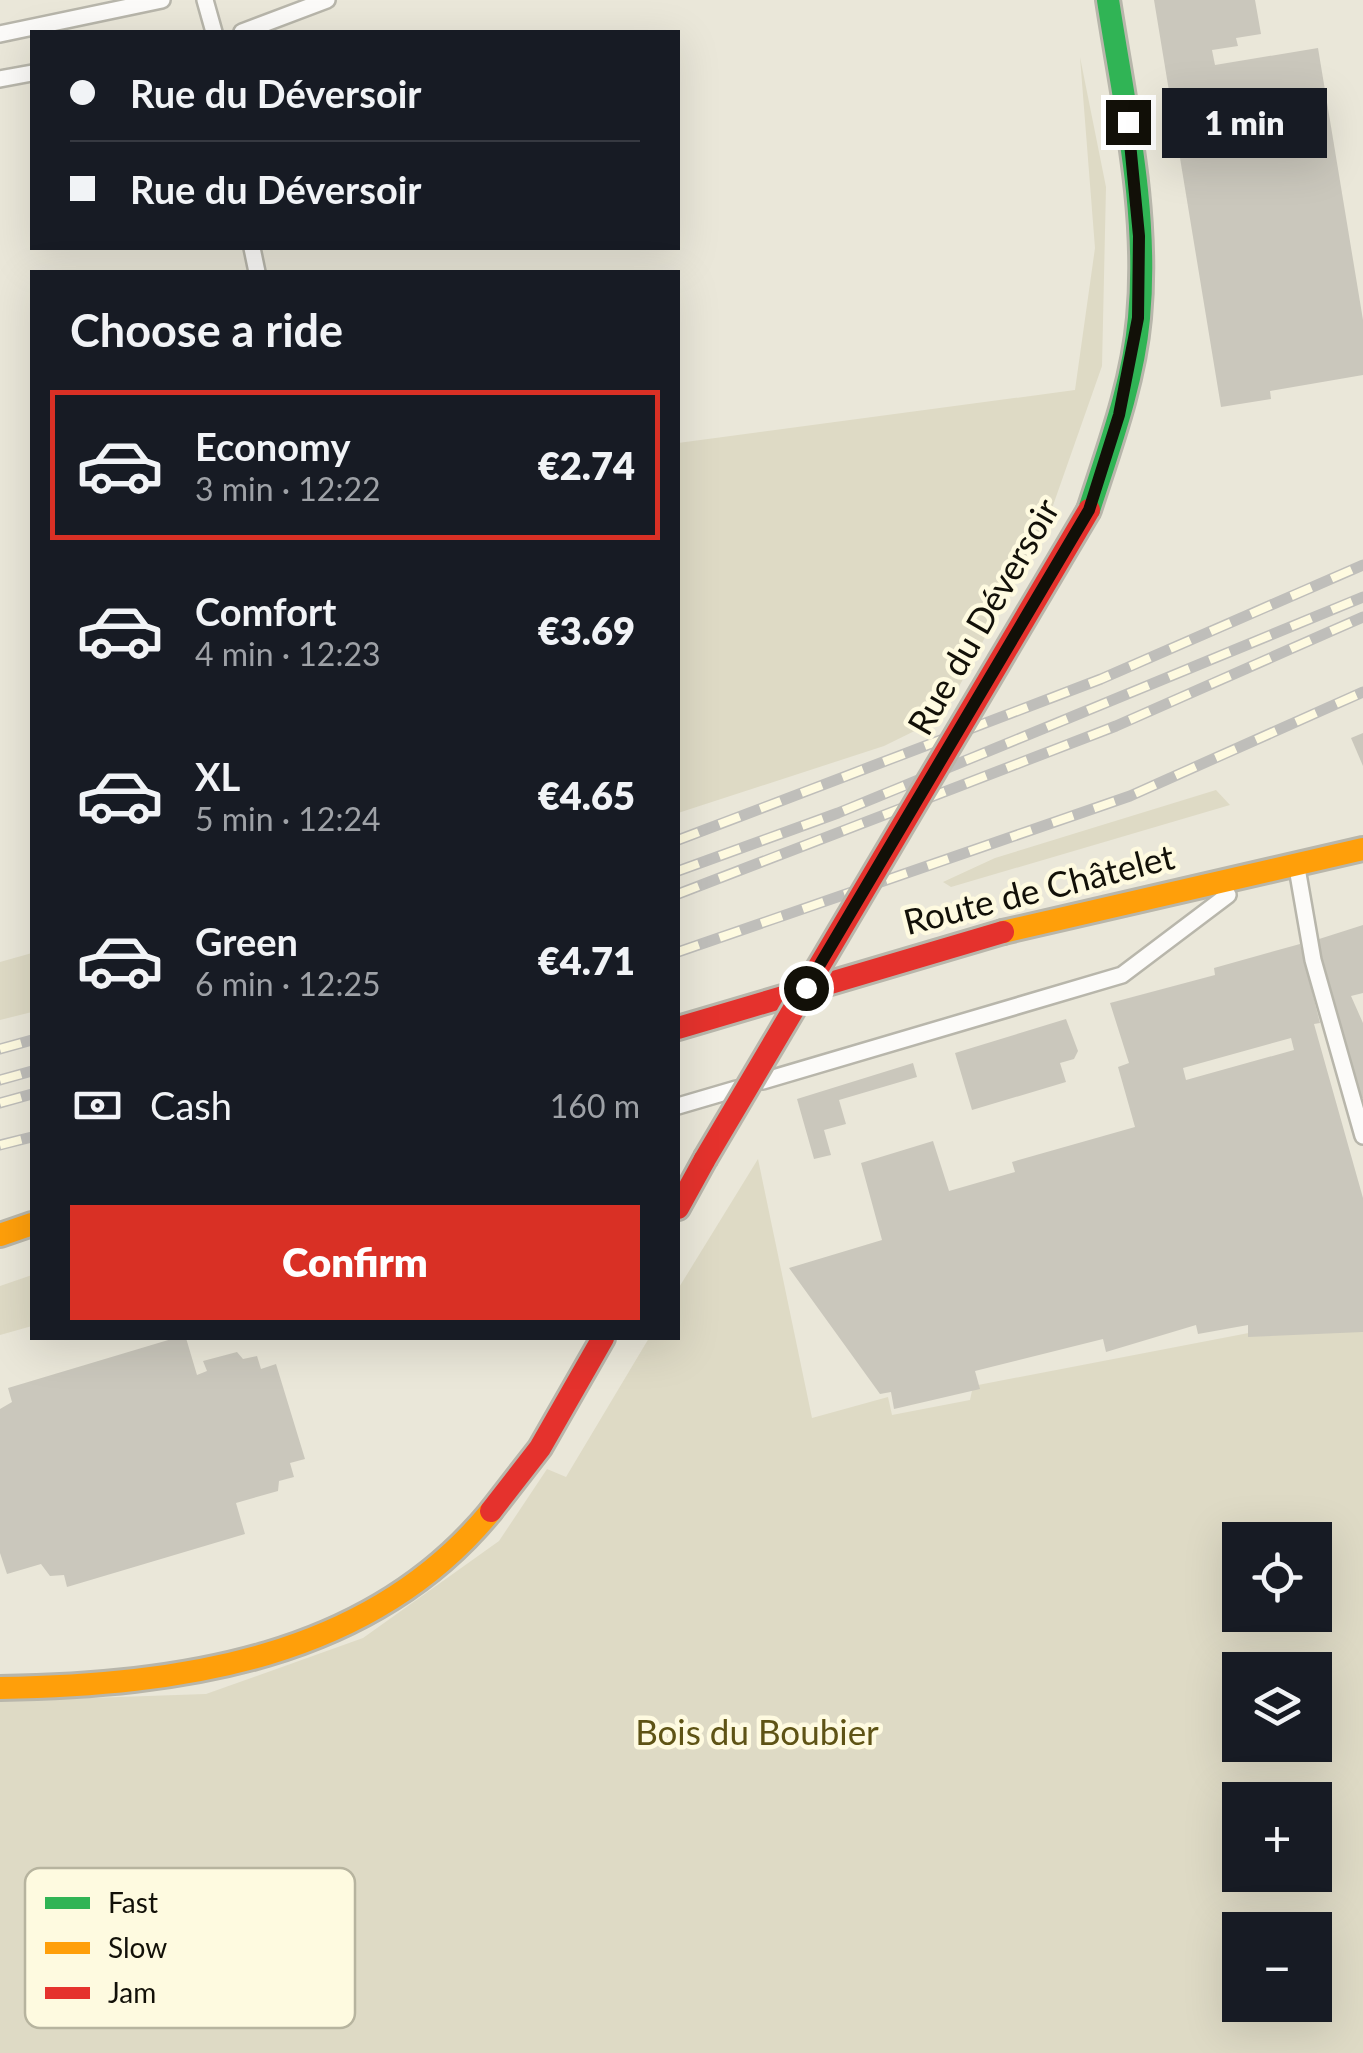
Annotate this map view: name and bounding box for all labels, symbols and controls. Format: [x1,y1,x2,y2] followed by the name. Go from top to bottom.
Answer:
[130,70,422,116] text: Rue du Déversoir
[1163,87,1328,157] callout: 1 min
[1106,100,1151,145] route end
[1205,103,1284,142] text: 1 min
[130,166,422,212] text: Rue du Déversoir
[70,303,343,357] text: Choose a ride
[75,420,165,510] icon: car
[195,423,350,469] text: Economy
[538,442,635,488] text: €2.74
[195,469,381,508] text: 3 min · 12:22
[898,490,1067,741] street label: Rue du Déversoir
[75,585,165,675] icon: car
[195,588,336,634] text: Comfort
[538,607,635,653] text: €3.69
[195,634,381,673] text: 4 min · 12:23
[75,750,165,840] icon: car
[195,753,240,799] text: XL
[538,772,635,818] text: €4.65
[195,799,381,838] text: 5 min · 12:24
[899,834,1179,942] street label: Route de Châtelet
[75,915,165,1005] icon: car
[195,918,298,964] text: Green
[538,937,635,983] text: €4.71
[195,964,381,1003] text: 6 min · 12:25
[784,966,829,1011] route start
[70,1078,125,1133] icon: cash
[150,1082,232,1128] text: Cash
[550,1086,640,1125] text: 160 m
[70,1205,640,1320] button: Confirm
[1222,1522,1332,2022] map controls
[1222,1522,1332,1632] button: locate
[1222,1652,1332,1762] button: layers
[635,1710,879,1752] park label: Bois du Boubier
[1222,1782,1332,1892] button: +
[25,1868,355,2028] legend
[108,1885,158,1919] text: Fast
[1222,1912,1332,2022] button: −
[108,1930,167,1964] text: Slow
[108,1975,156,2009] text: Jam

